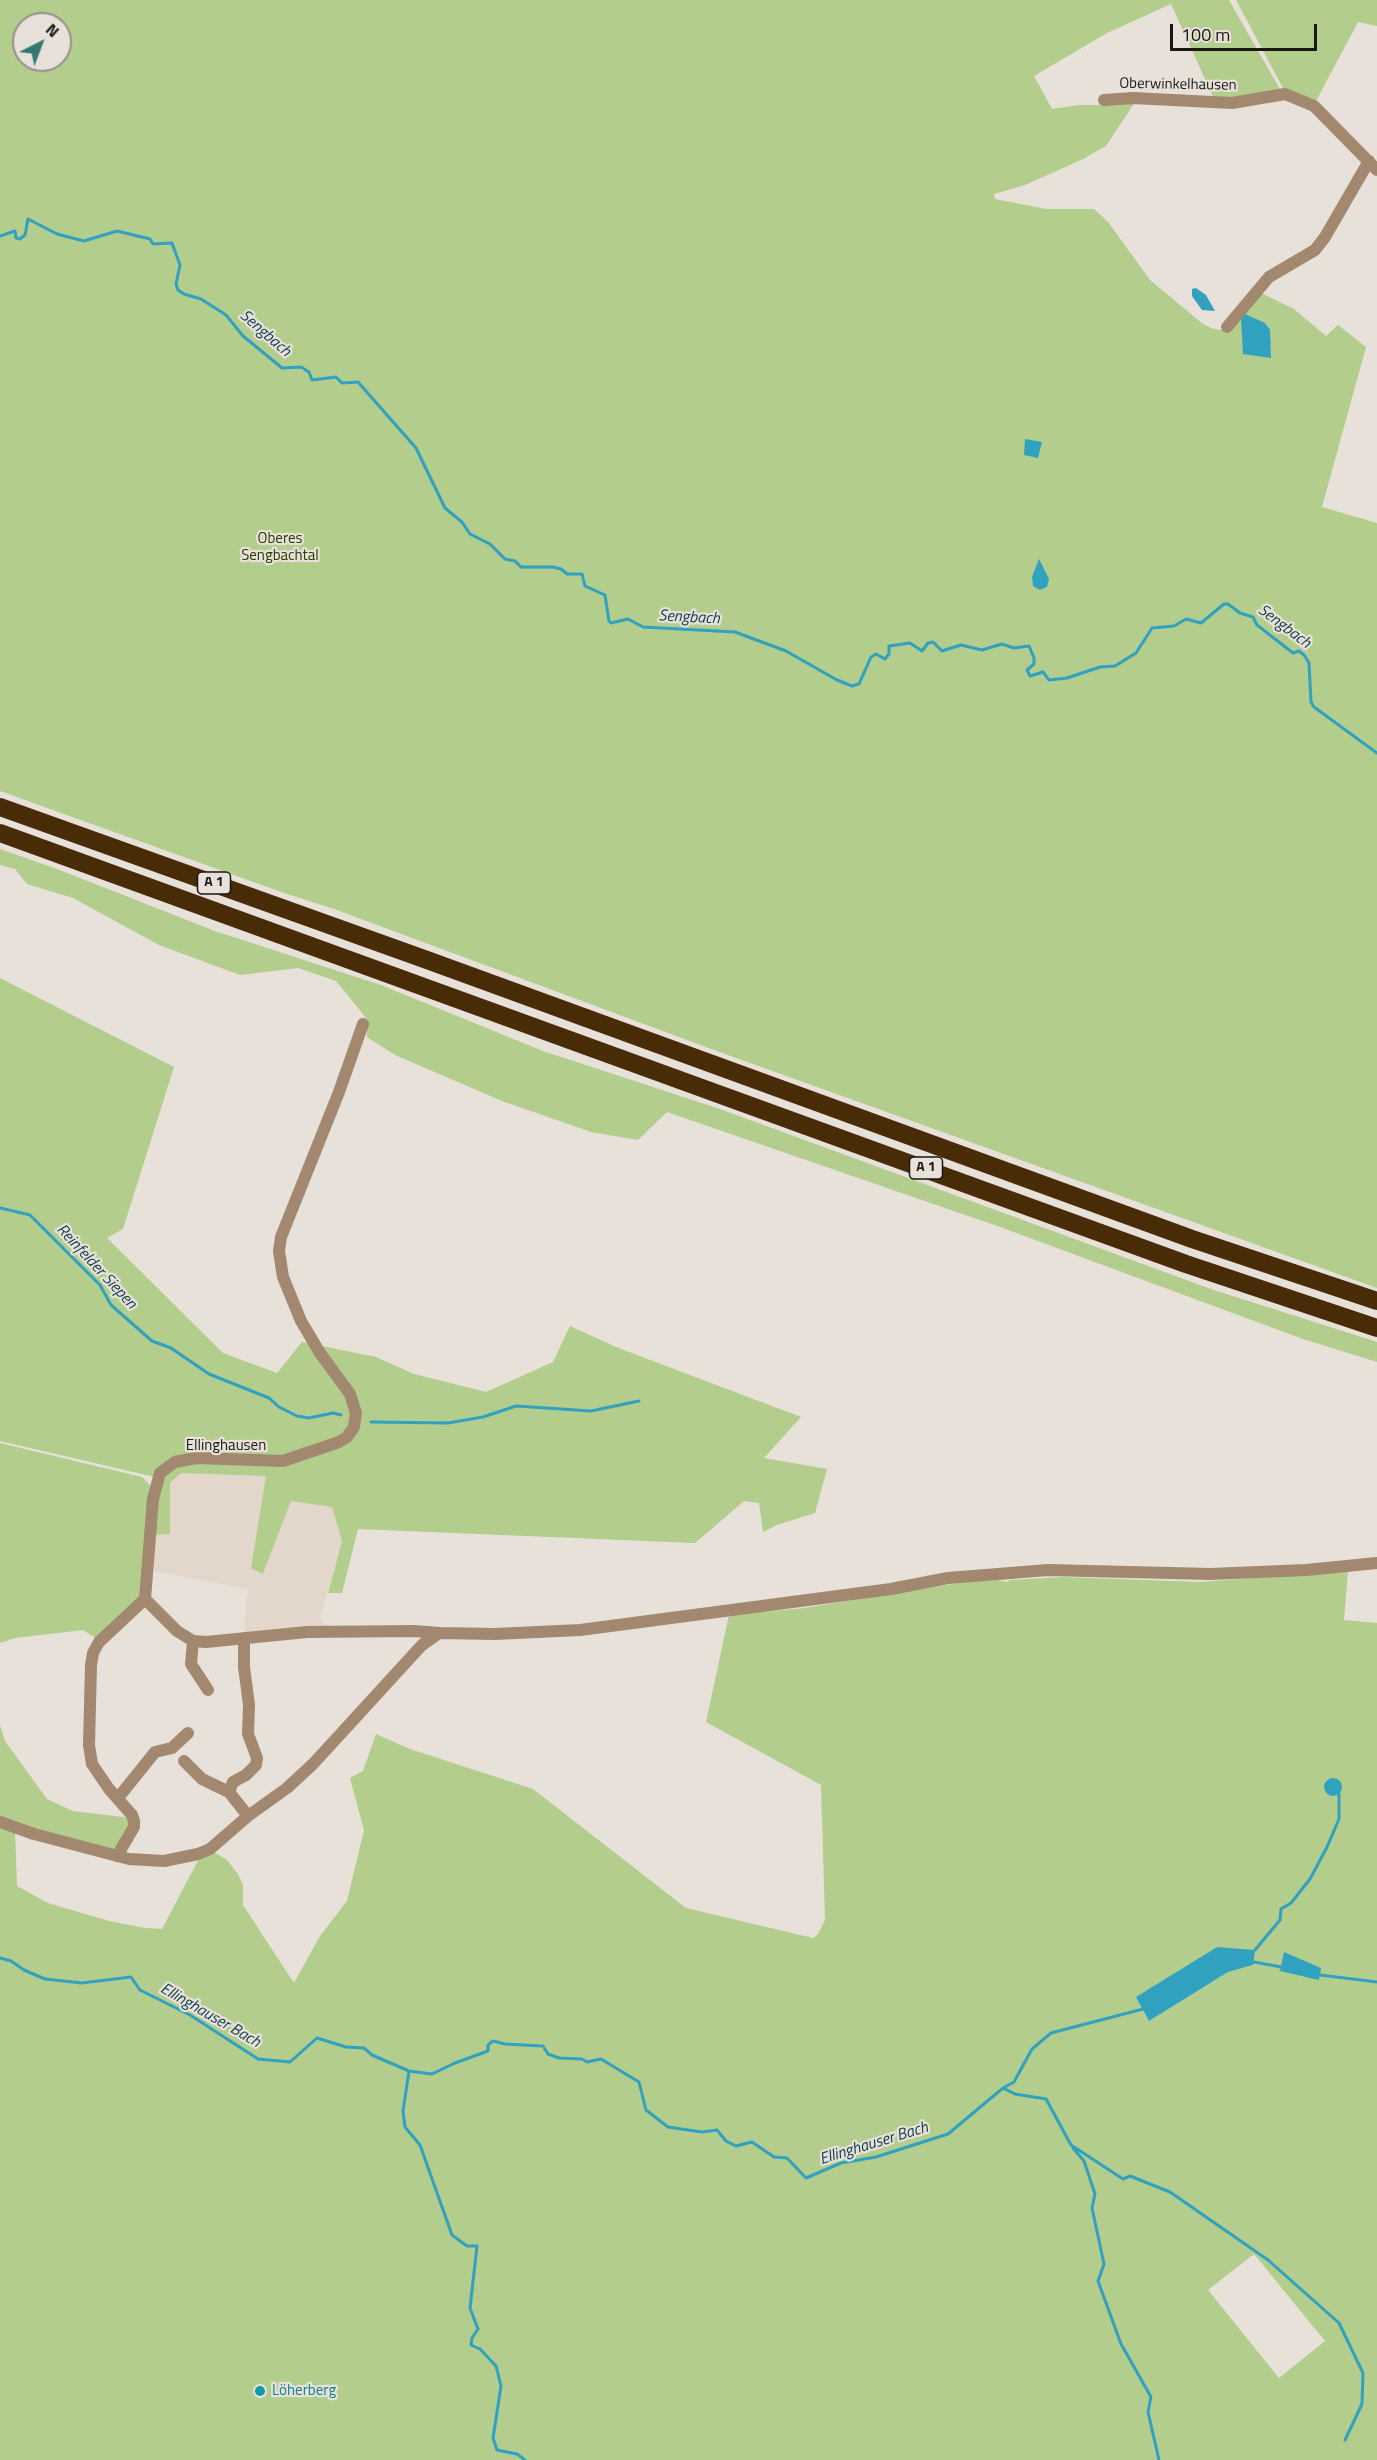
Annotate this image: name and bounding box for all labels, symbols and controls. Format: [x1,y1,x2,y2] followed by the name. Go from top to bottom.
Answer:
[12,12,72,72] north arrow
[1173,12,1320,50] scale bar
[41,17,65,43] text: N
[1181,21,1230,48] text: 100 m
[1119,75,1237,95] street label: Oberwinkelhausen
[236,307,294,361] water label: Sengbach
[241,530,319,565] park label: Oberes Sengbachtal
[1254,601,1314,653] water label: Sengbach
[658,607,720,629] water label: Sengbach
[198,872,230,894] road number: A 1
[910,1157,942,1179] road number: A 1
[52,1221,140,1313] water label: Reinfelder Siepen
[186,1437,266,1455] street label: Ellinghausen
[157,1980,263,2052] water label: Ellinghauser Bach
[818,2118,930,2170] water label: Ellinghauser Bach
[272,2382,336,2400] place label: Löherberg
[253,2384,267,2398] marker: Löherberg

